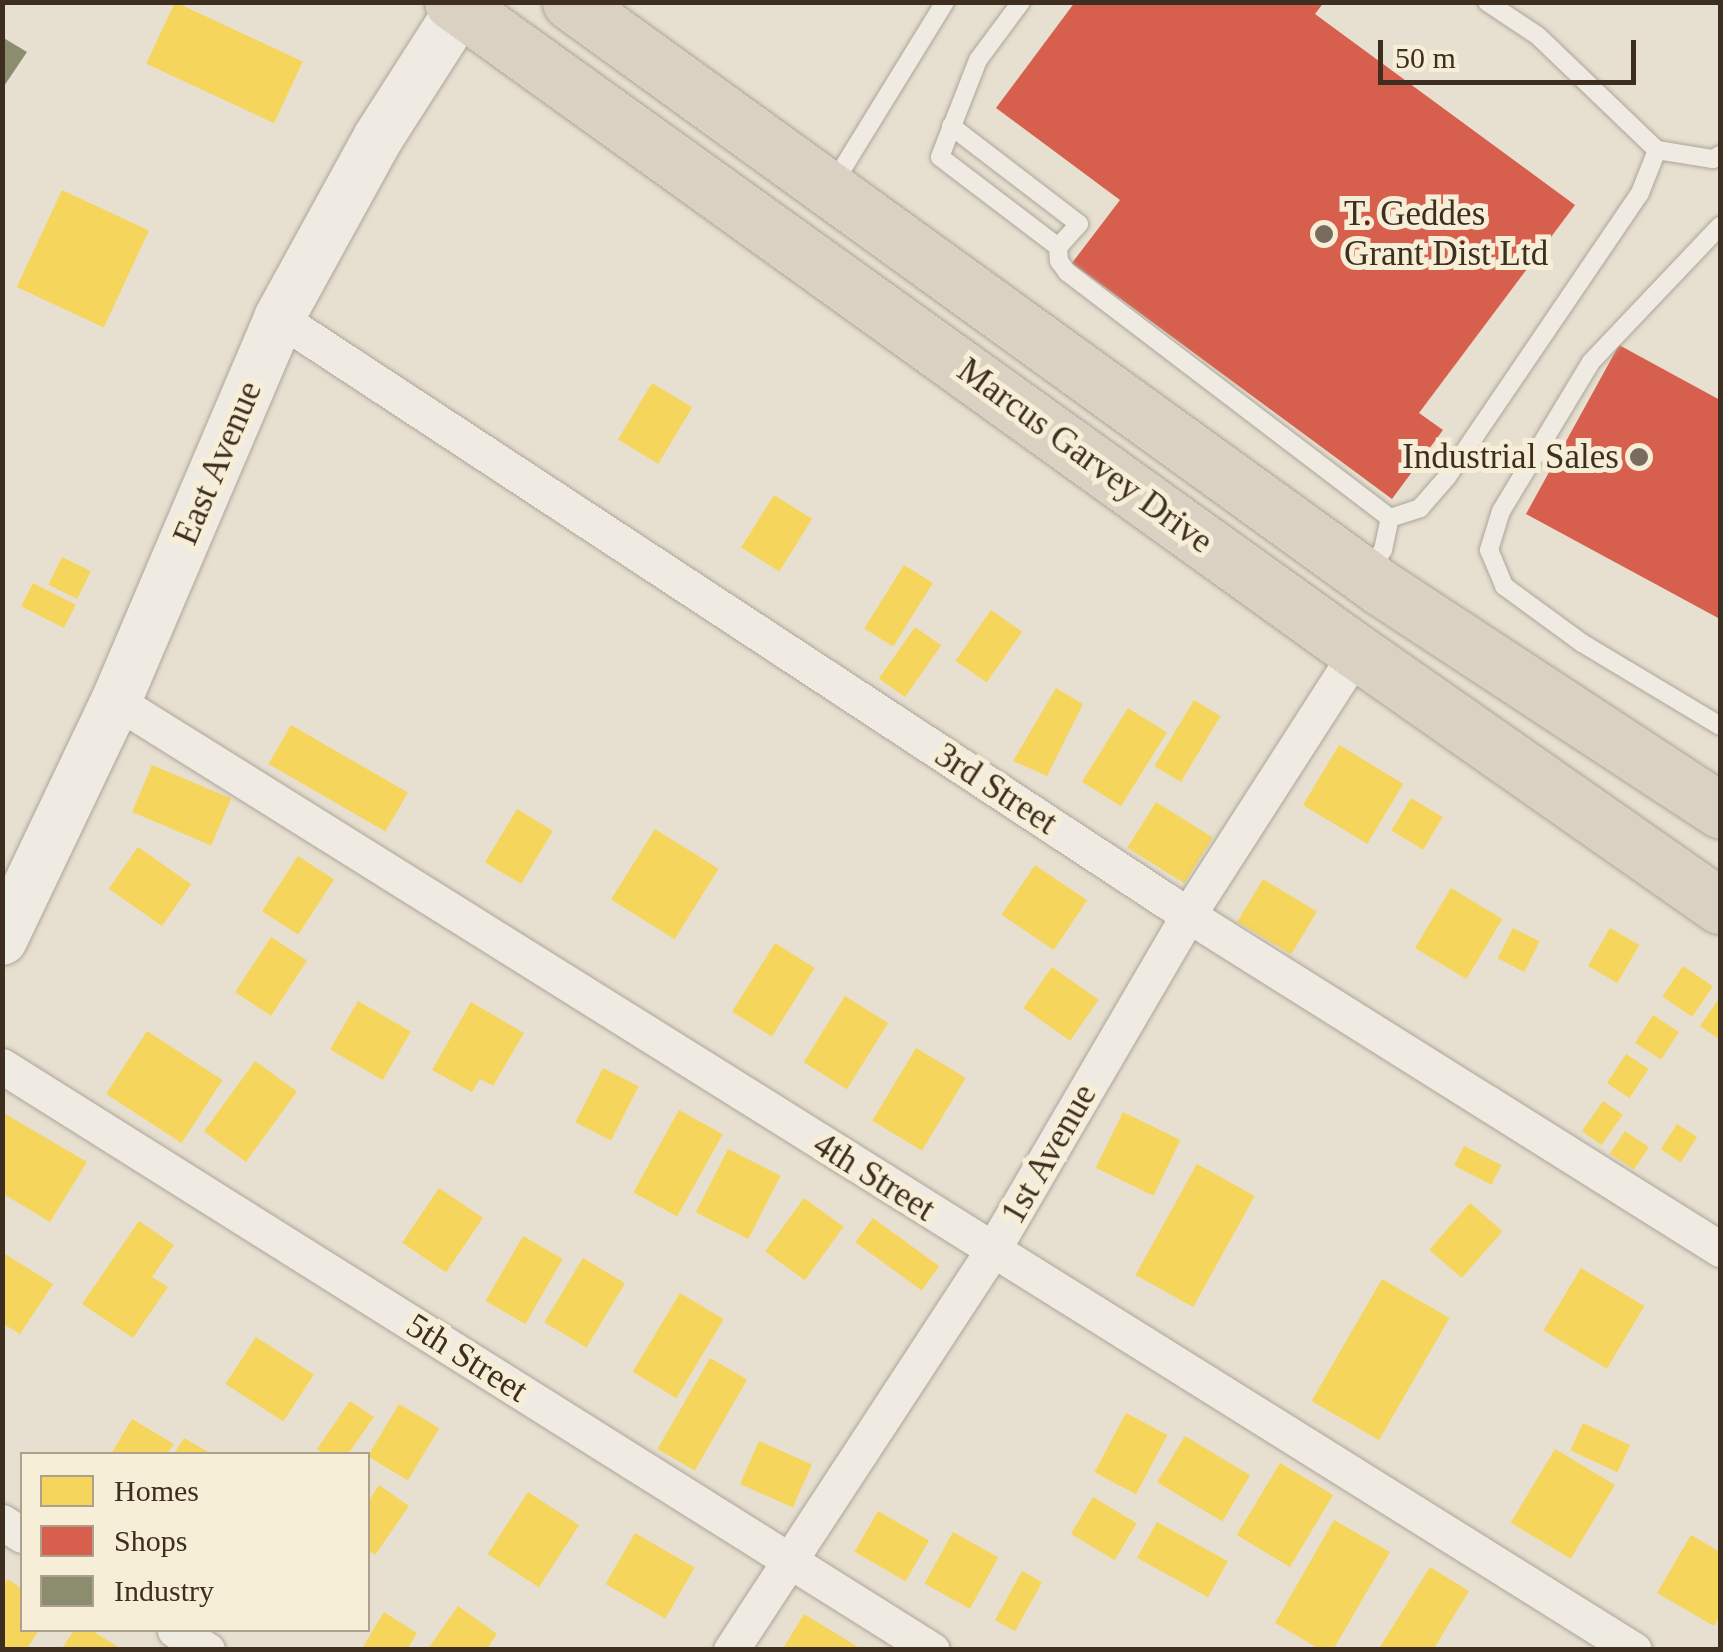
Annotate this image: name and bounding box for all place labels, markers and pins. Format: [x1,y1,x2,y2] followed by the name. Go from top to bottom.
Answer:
[1344,193,1548,275] place label: T. Geddes Grant Dist Ltd
[1313,223,1335,245] marker: T. Geddes Grant Dist Ltd
[1402,436,1619,478] place label: Industrial Sales
[1628,446,1650,468] marker: Industrial Sales

